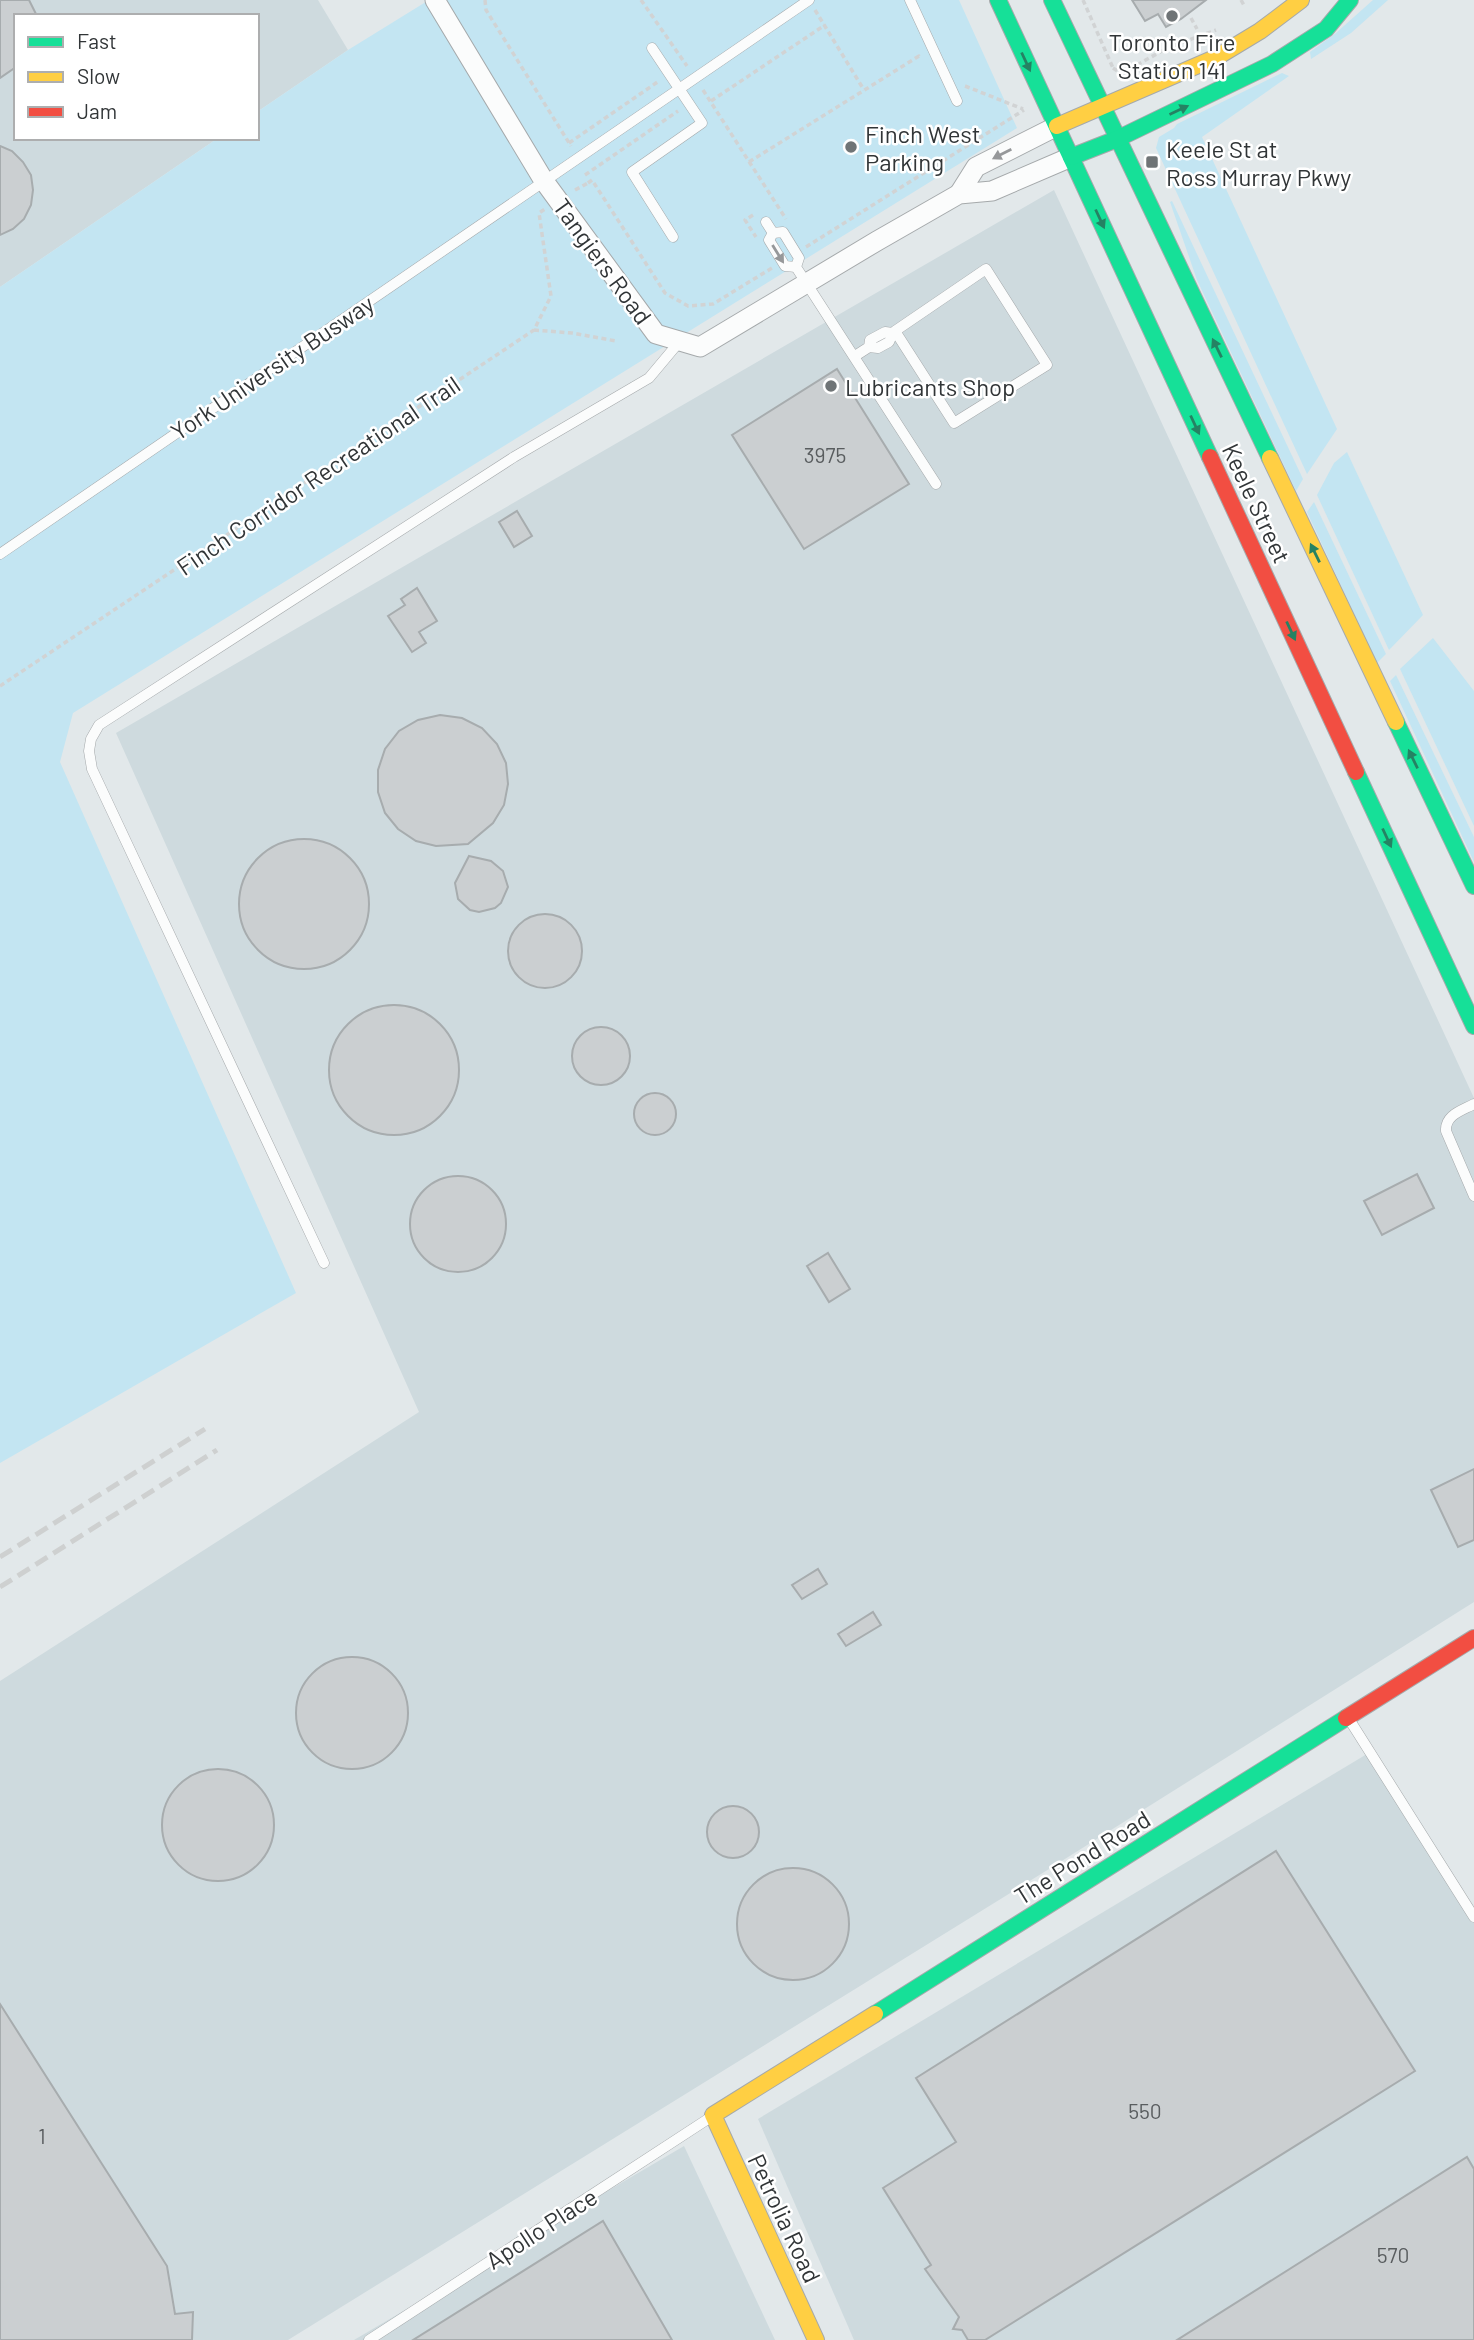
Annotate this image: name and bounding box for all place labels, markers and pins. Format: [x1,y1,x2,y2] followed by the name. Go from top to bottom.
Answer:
[1164,8,1180,24] marker: Toronto Fire Station 141
[1108,27,1236,84] place label: Toronto Fire Station 141
[865,119,980,176] place label: Finch West Parking
[1166,134,1351,191] place label: Keele St at Ross Murray Pkwy
[843,139,859,155] marker: Finch West Parking
[1144,154,1160,170] marker: Keele St at Ross Murray Pkwy
[845,372,1015,401] place label: Lubricants Shop
[823,378,839,394] marker: Lubricants Shop

